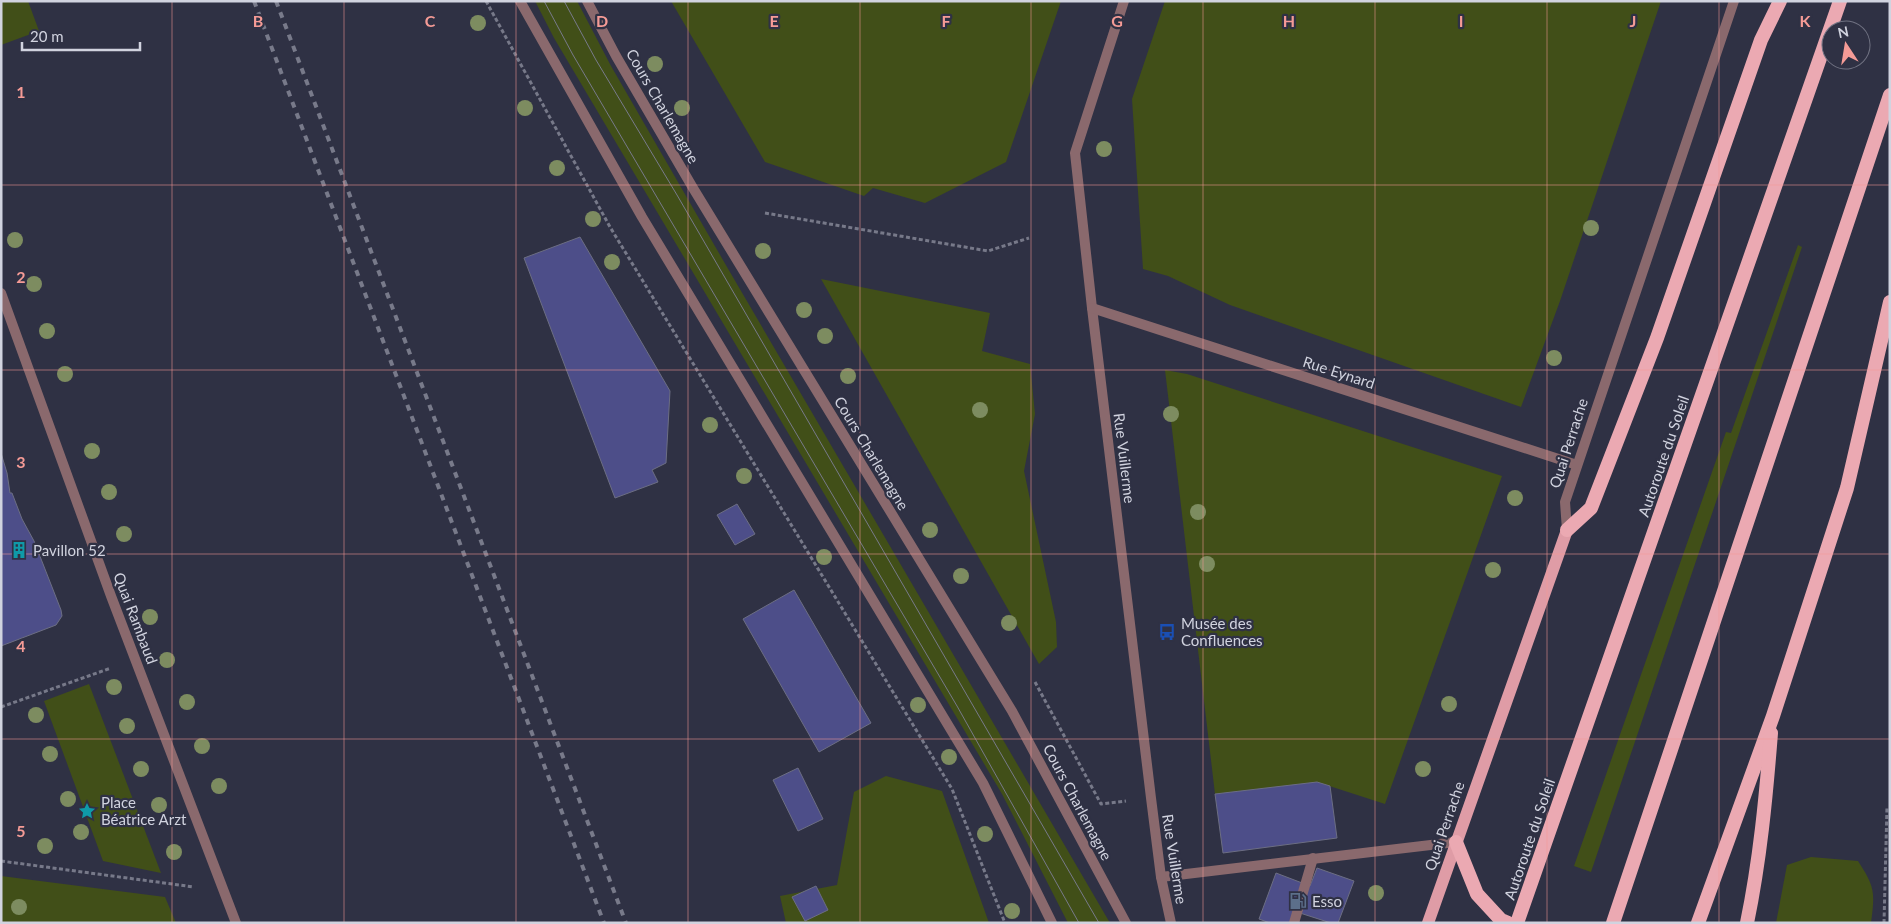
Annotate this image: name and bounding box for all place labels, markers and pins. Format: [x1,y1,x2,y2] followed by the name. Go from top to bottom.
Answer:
[9,540,29,560] building icon: Pavillon 52
[33,541,106,559] place label: Pavillon 52
[1181,614,1263,649] place label: Musée des Confluences
[1157,622,1177,642] bus stop icon: Musée des Confluences
[101,793,187,828] place label: Place Béatrice Arzt
[77,801,97,821] place icon: Place Béatrice Arzt
[1288,891,1308,911] fuel station icon: Esso
[1312,892,1342,910] place label: Esso

